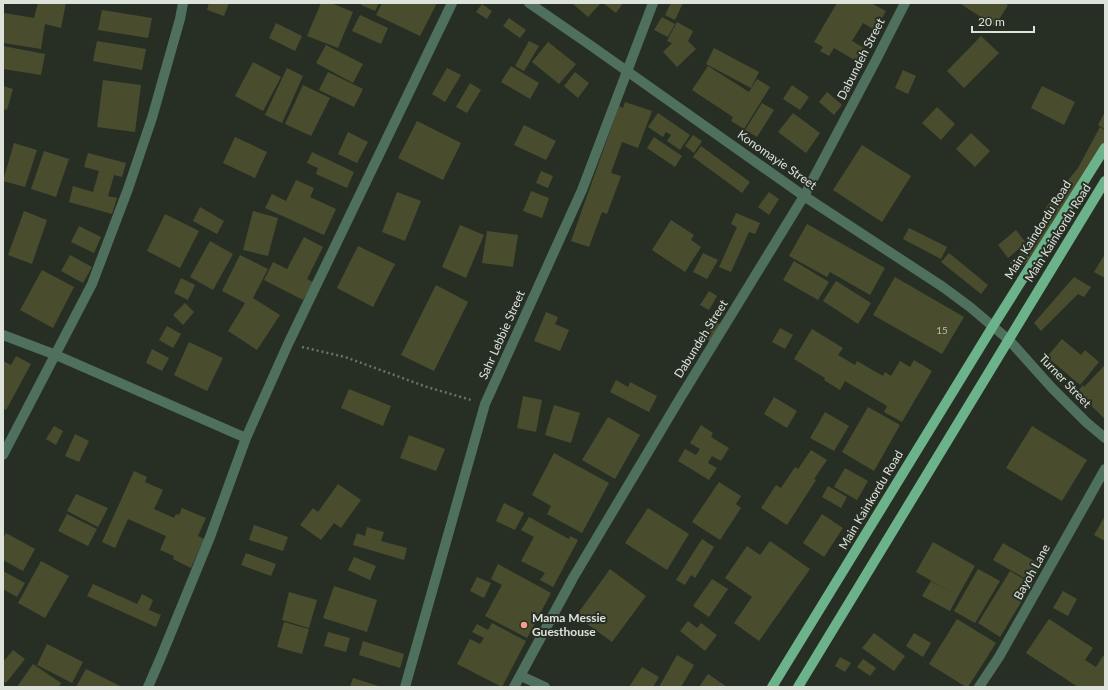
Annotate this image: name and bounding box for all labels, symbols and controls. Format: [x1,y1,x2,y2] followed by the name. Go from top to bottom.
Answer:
[972,8,1034,34] scale bar
[978,14,1005,29] text: 20 m
[834,15,888,102] street label: Dabundeh Street
[735,127,820,193] street label: Konomayie Street
[1001,178,1074,282] street label: Main Kaindordu Road
[1021,181,1094,285] street label: Main Kainkordu Road
[475,287,528,382] street label: Sahr Lebbie Street
[671,296,731,381] street label: Dabundeh Street
[936,324,948,336] house number: 15
[1036,351,1095,411] street label: Turner Street
[835,448,906,552] street label: Main Kainkordu Road
[1010,541,1053,602] street label: Bayoh Lane
[532,610,606,639] place label: Mama Messie Guesthouse
[519,620,529,630] marker: Mama Messie Guesthouse

